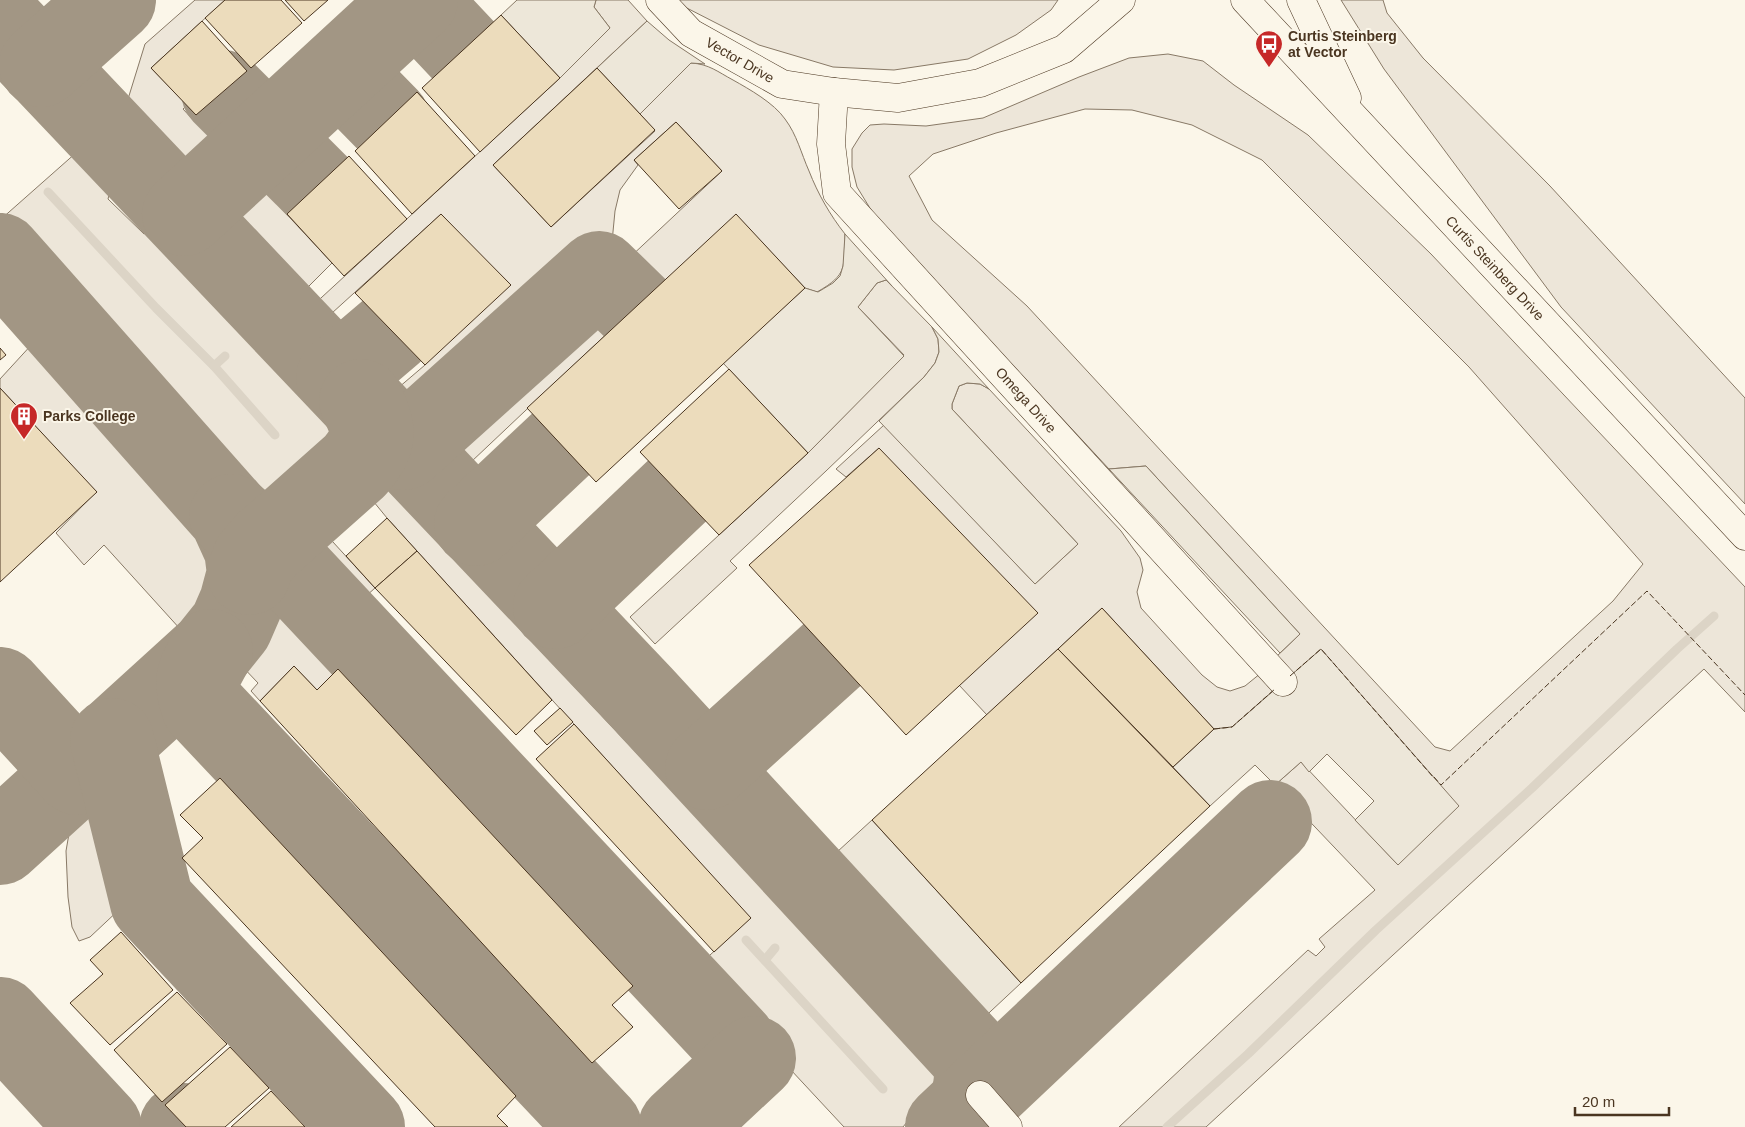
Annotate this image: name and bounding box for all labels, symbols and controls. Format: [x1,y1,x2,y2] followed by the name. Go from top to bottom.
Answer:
[1288,28,1397,60] place label: Curtis Steinberg at Vector
[1254,29,1284,68] bus stop icon: Curtis Steinberg at Vector
[703,34,777,86] street label: Vector Drive
[1442,212,1548,324] street label: Curtis Steinberg Drive
[992,364,1060,436] street label: Omega Drive
[9,401,39,440] building icon: Parks College
[43,408,136,424] place label: Parks College
[1575,1084,1669,1116] scale bar
[1582,1093,1615,1110] text: 20 m

